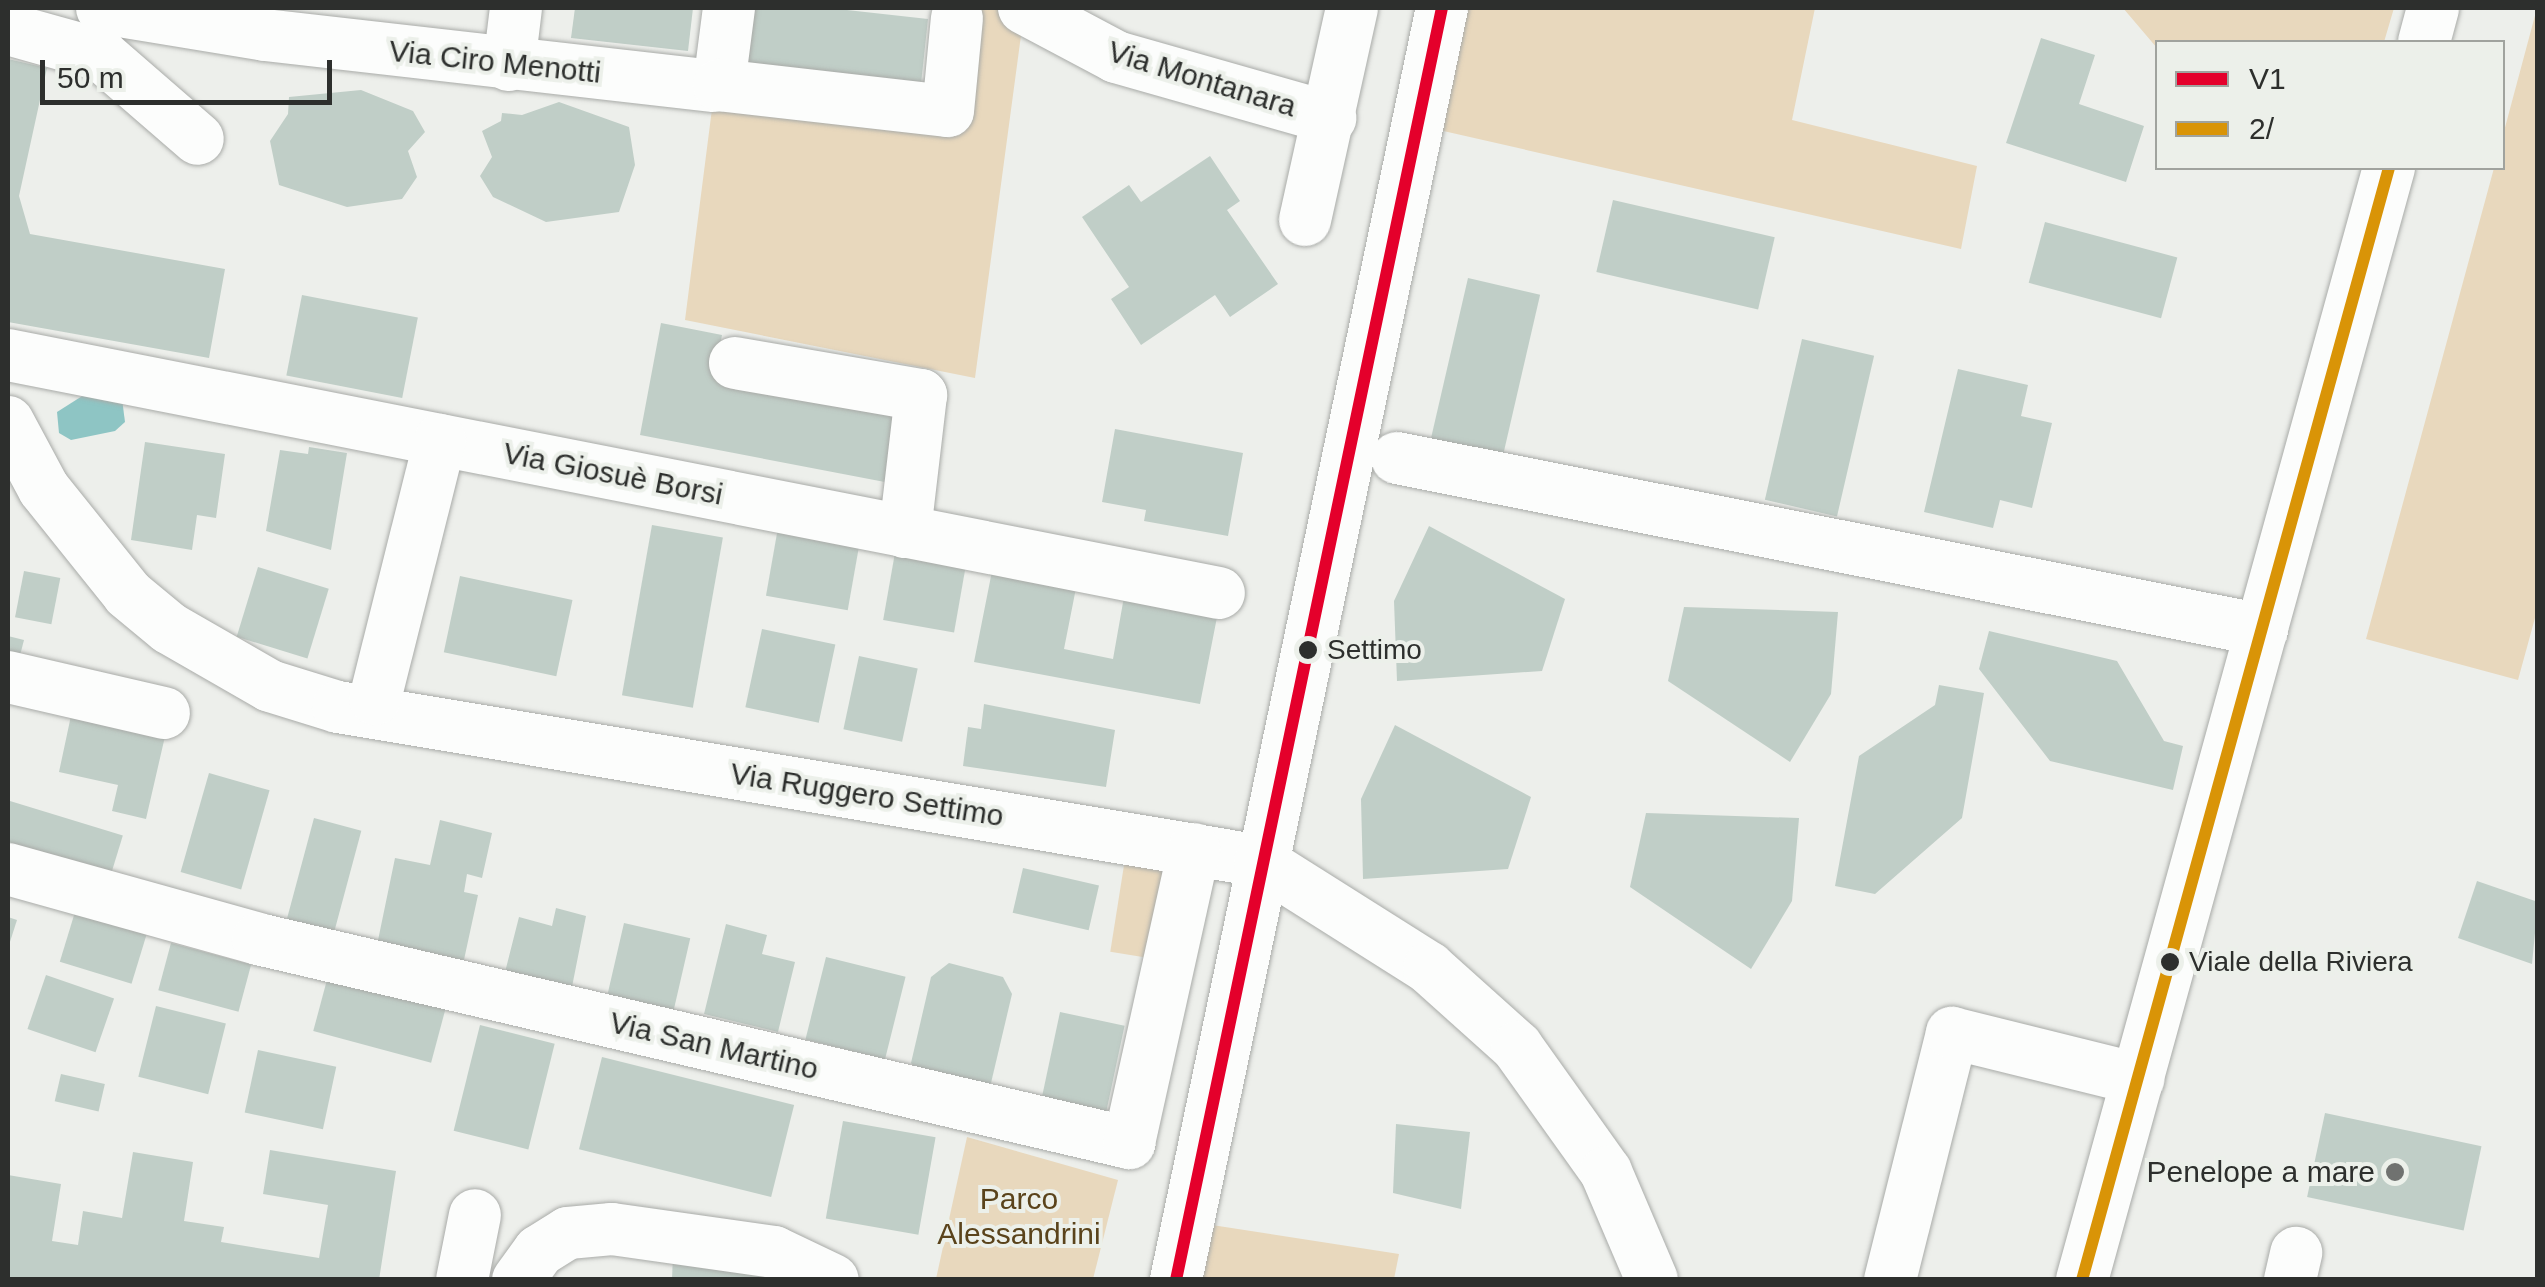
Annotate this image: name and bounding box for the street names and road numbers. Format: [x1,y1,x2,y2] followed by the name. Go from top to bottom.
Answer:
[387,33,603,91] street label: Via Ciro Menotti
[1104,33,1300,125] street label: Via Montanara
[500,435,726,513] street label: Via Giosuè Borsi
[728,756,1006,834] street label: Via Ruggero Settimo
[606,1005,822,1087] street label: Via San Martino

